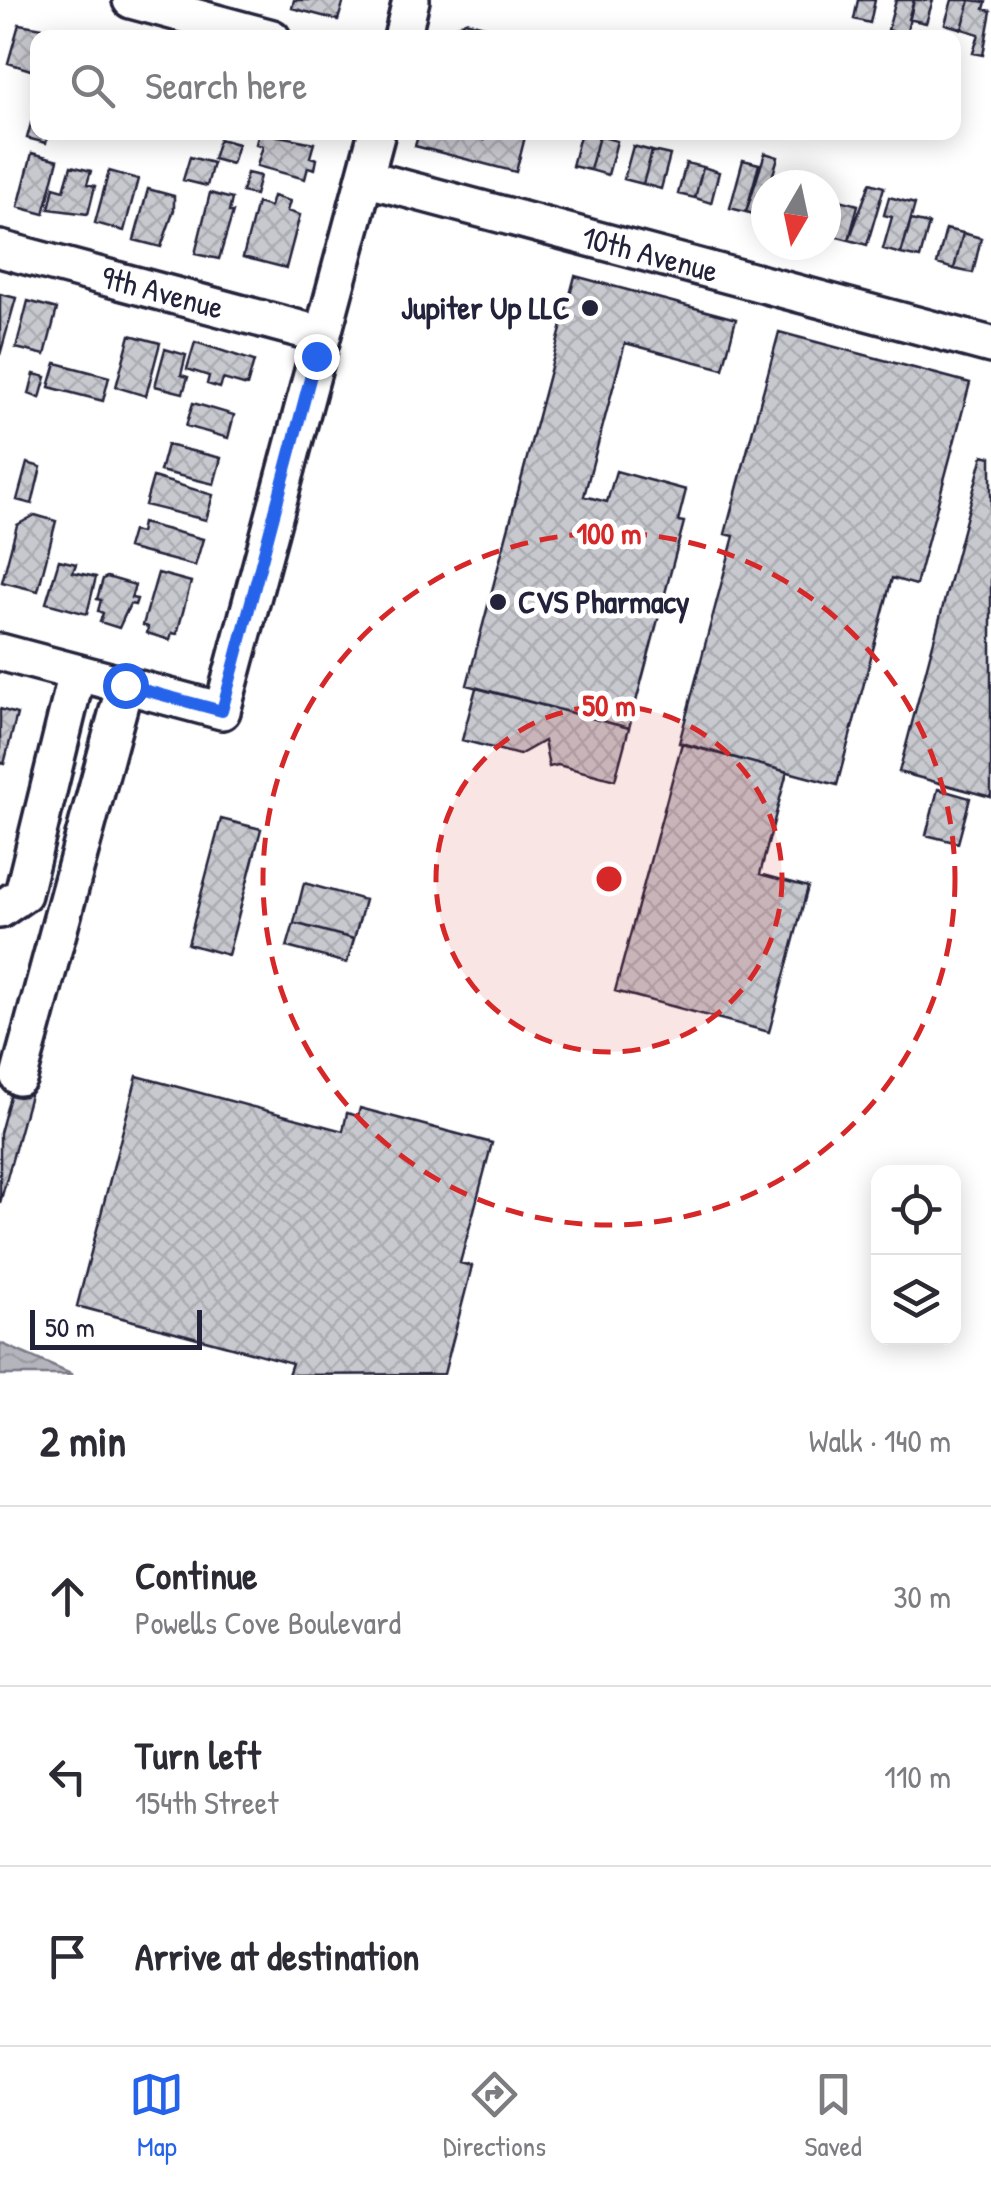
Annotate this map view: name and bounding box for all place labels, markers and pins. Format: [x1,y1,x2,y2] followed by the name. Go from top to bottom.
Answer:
[401,286,570,330] place label: Jupiter Up LLC
[579,297,601,319] marker: Jupiter Up LLC
[518,580,690,624] place label: CVS Pharmacy
[487,591,509,613] marker: CVS Pharmacy
[591,861,627,897] centre of rings

